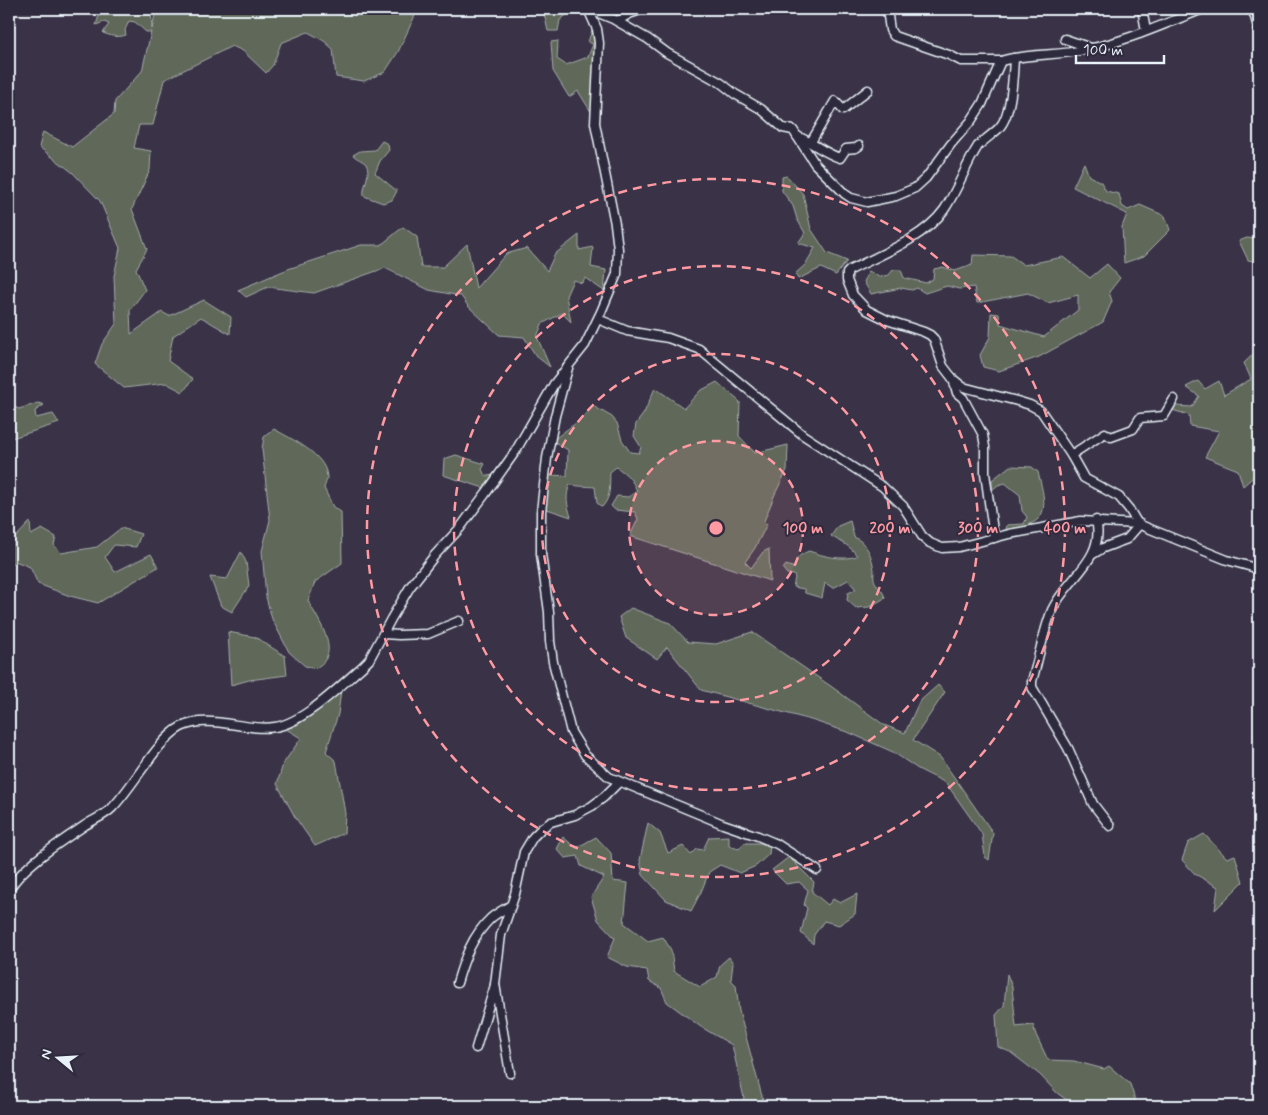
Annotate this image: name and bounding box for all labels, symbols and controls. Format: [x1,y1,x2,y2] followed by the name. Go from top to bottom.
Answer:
[1076,32,1163,64] scale bar
[1083,41,1123,61] text: 100 m
[707,519,725,537] centre of rings
[783,519,823,539] text: 100 m
[870,519,911,539] text: 200 m
[958,519,998,539] text: 300 m
[1044,519,1086,539] text: 400 m
[32,1032,82,1082] north arrow
[37,1047,57,1062] text: N

